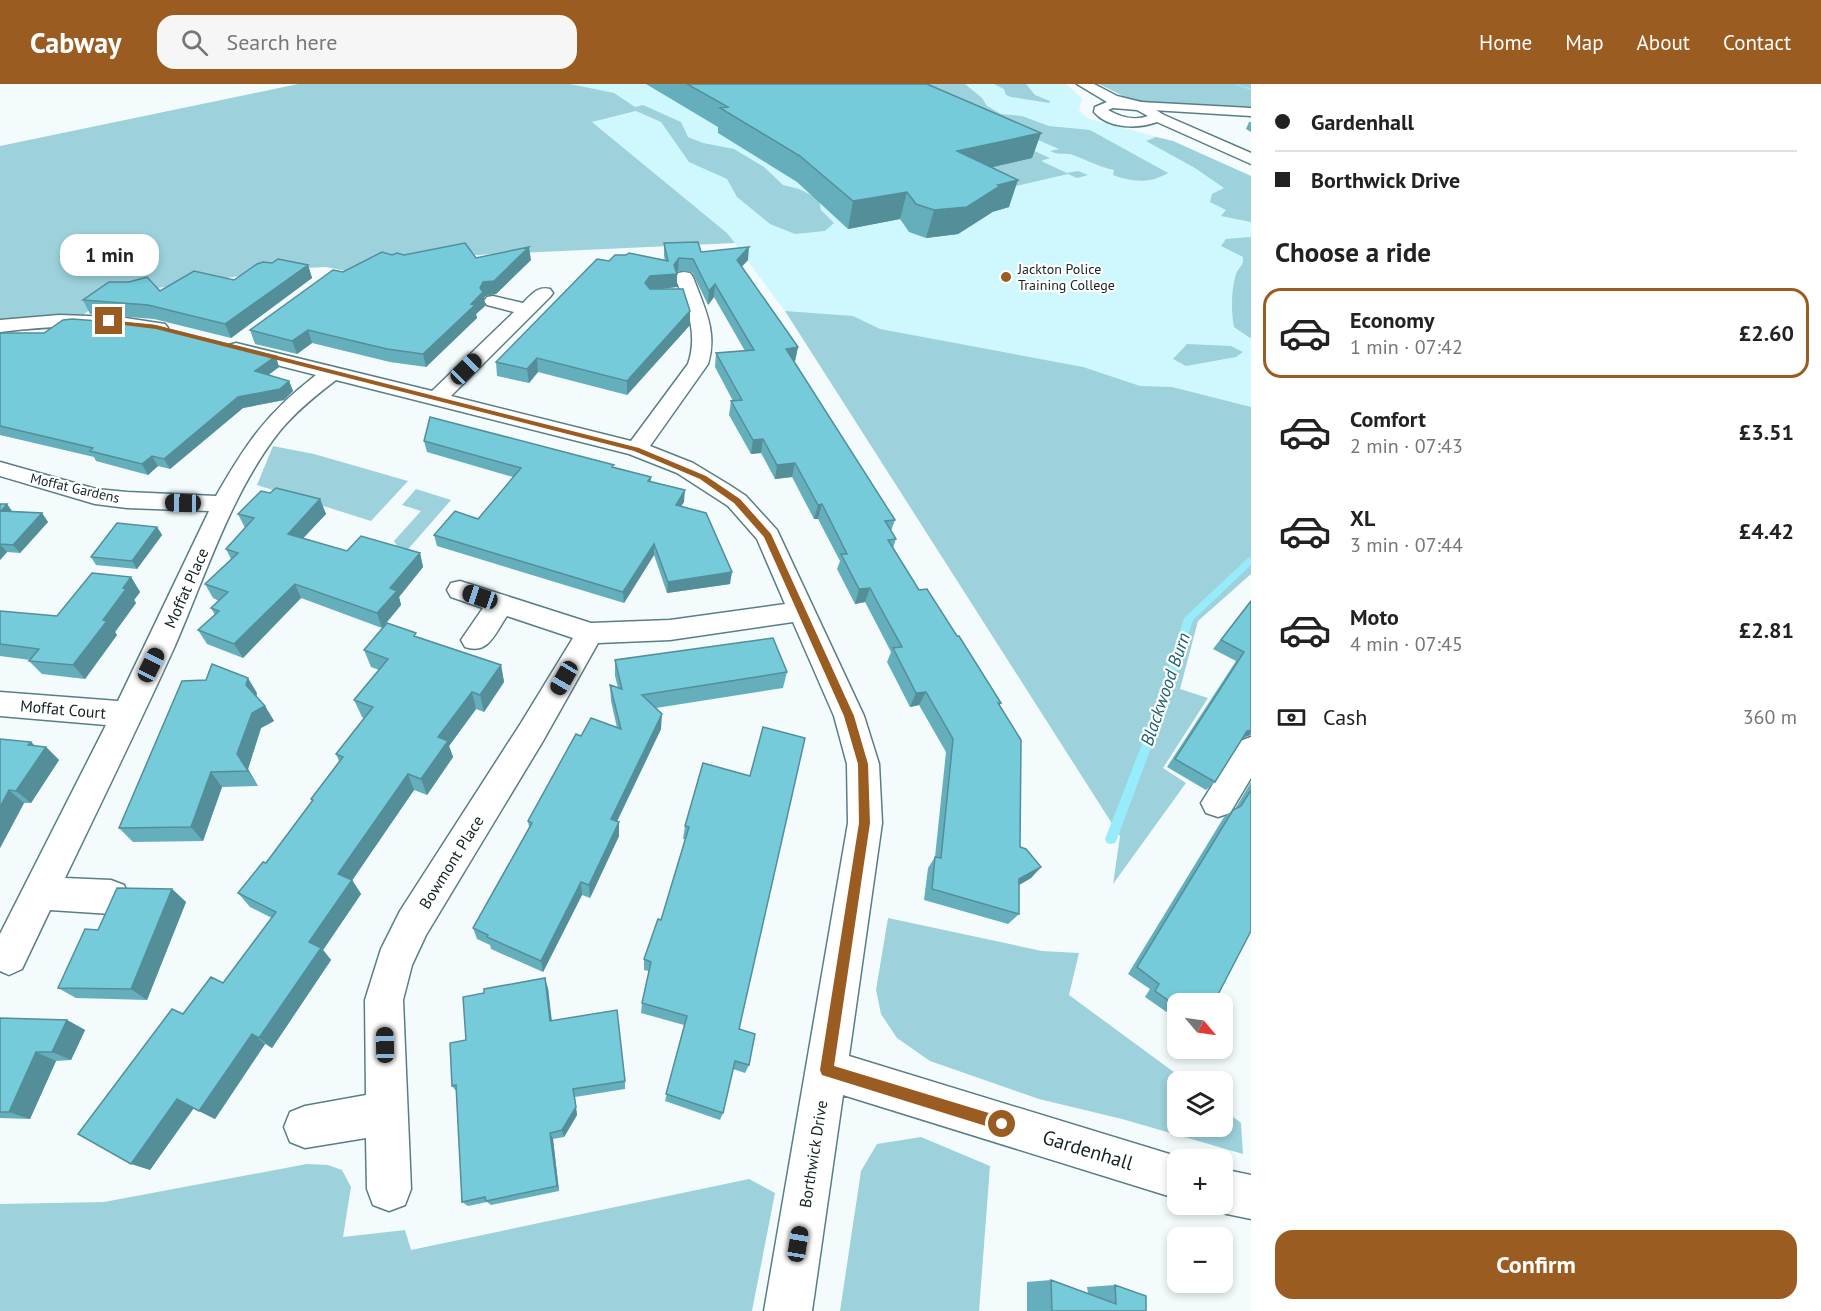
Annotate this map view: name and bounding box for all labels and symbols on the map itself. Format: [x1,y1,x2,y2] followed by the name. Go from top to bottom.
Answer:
[60,234,158,276] callout: 1 min
[1017,260,1115,294] place label: Jackton Police Training College
[999,270,1013,284] marker: Jackton Police Training College
[95,307,122,334] route end
[447,350,485,388] car
[29,469,122,507] street label: Moffat Gardens
[165,494,201,512] car
[159,545,213,631] street label: Moffat Place
[460,583,500,611] car
[1135,629,1195,749] water label: Blackwood Burn
[135,645,167,685] car
[547,658,581,698] car
[19,695,107,723] street label: Moffat Court
[414,812,488,912] street label: Bowmont Place
[1167,993,1233,1059] north arrow
[376,1027,394,1063] car
[795,1099,831,1209] street label: Borthwick Drive
[988,1110,1015,1137] route start
[1040,1124,1137,1176] street label: Gardenhall
[786,1225,810,1263] car

